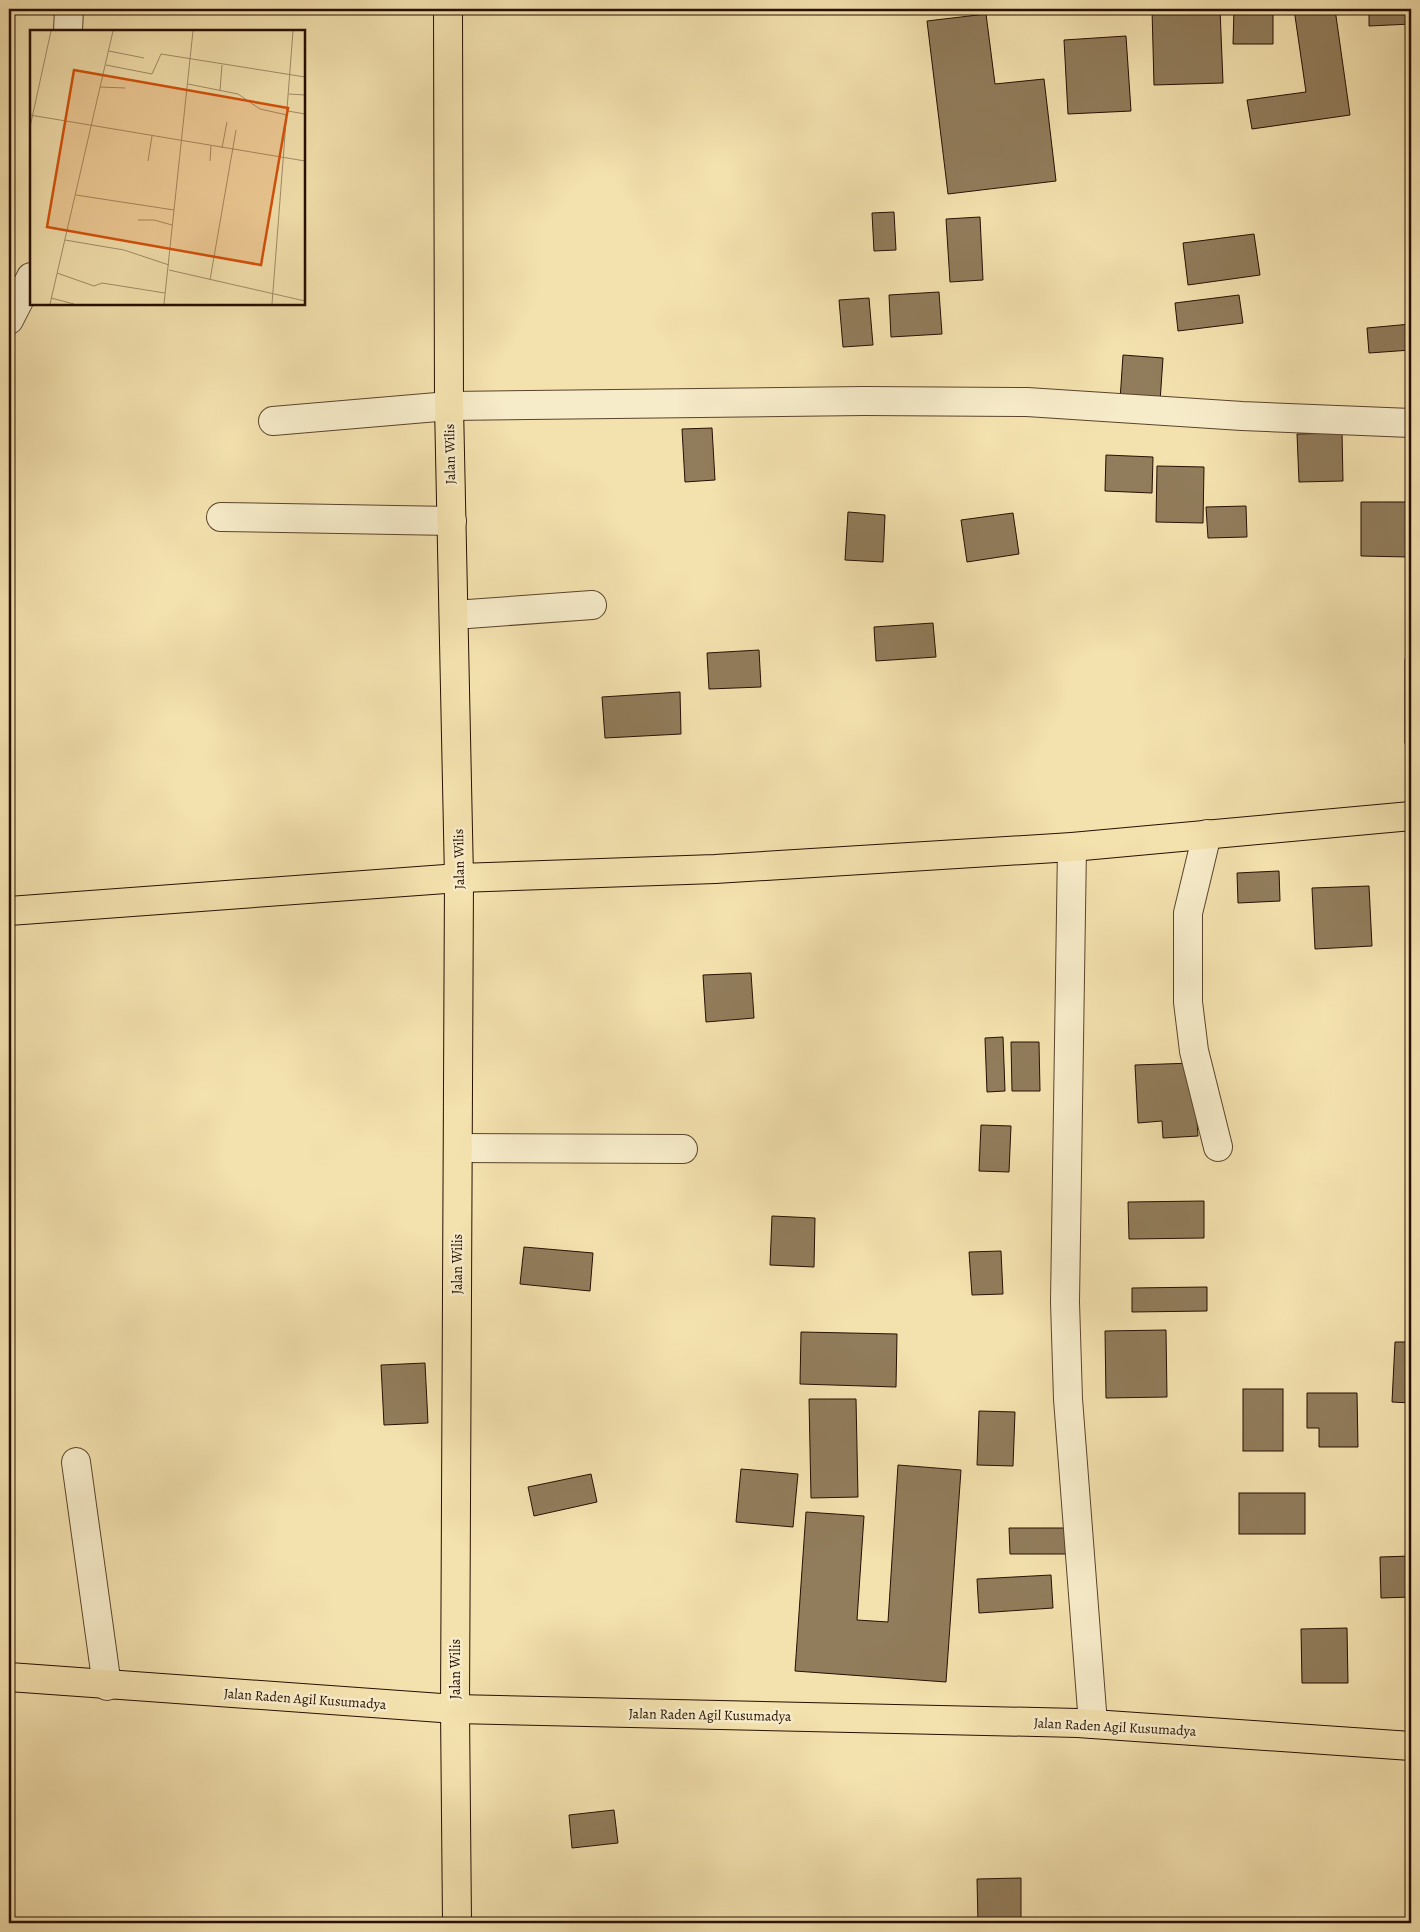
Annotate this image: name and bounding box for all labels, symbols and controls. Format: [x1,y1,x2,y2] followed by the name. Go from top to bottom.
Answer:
[30,30,305,305] inset map
[440,424,460,484] street label: Jalan Wilis
[449,829,469,889] street label: Jalan Wilis
[448,1234,467,1294] street label: Jalan Wilis
[446,1639,465,1699] street label: Jalan Wilis
[223,1684,387,1714] street label: Jalan Raden Agil Kusumadya
[628,1704,792,1726] street label: Jalan Raden Agil Kusumadya
[1033,1713,1197,1741] street label: Jalan Raden Agil Kusumadya

